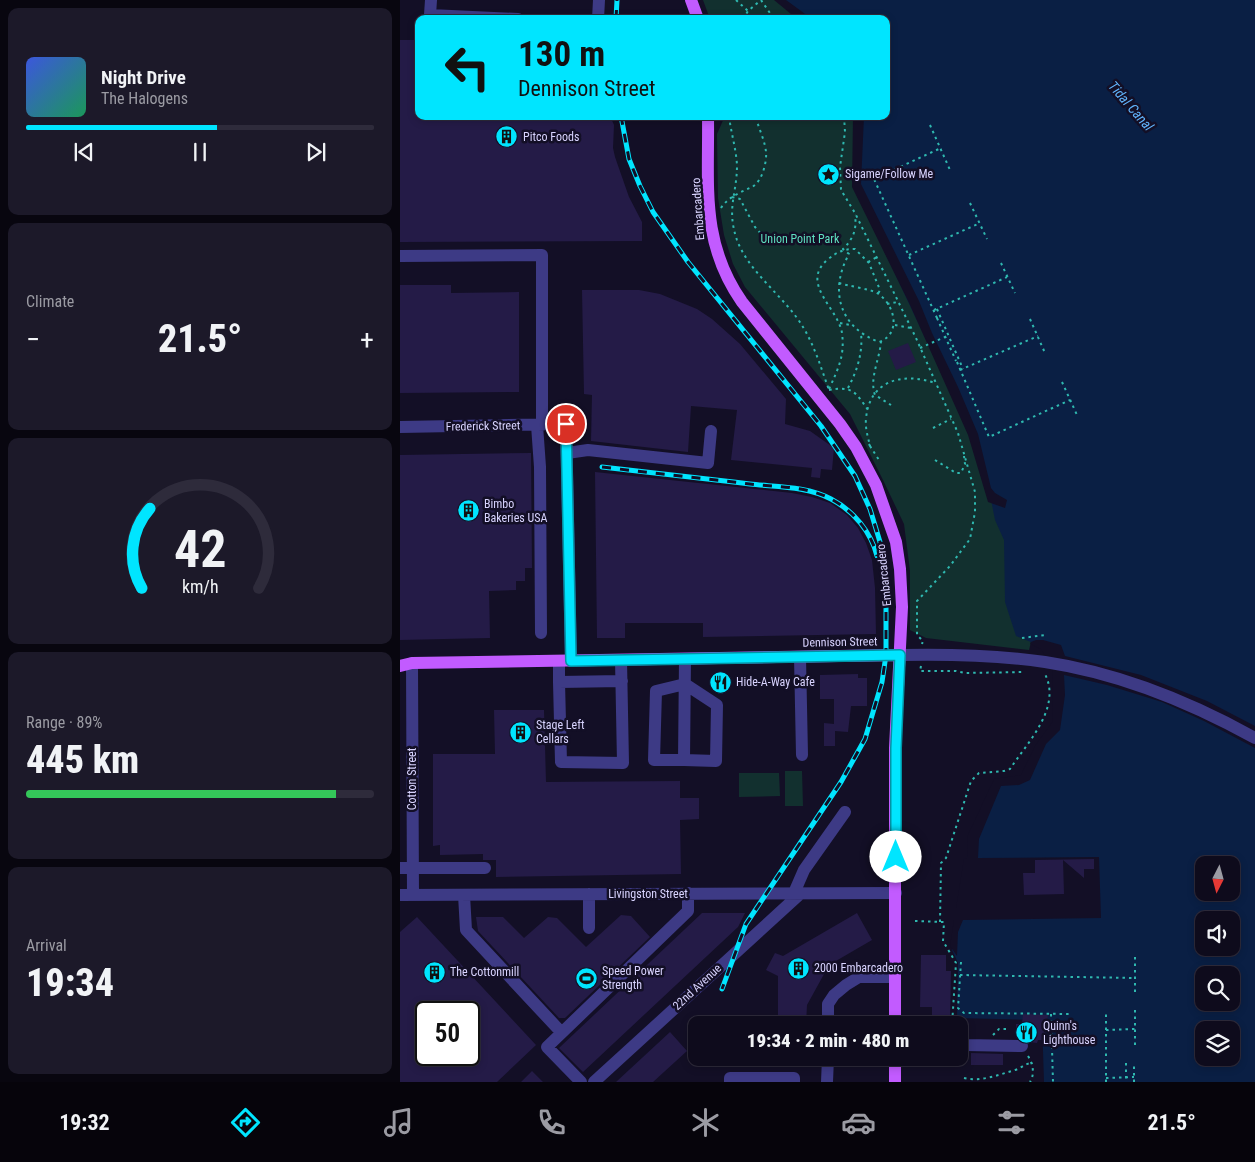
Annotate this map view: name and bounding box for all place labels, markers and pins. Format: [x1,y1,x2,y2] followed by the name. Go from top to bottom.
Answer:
[495,125,519,149] building icon: Pitco Foods
[523,130,579,144] place label: Pitco Foods
[817,162,841,186] place icon: Sigame/Follow Me
[845,167,934,181] place label: Sigame/Follow Me
[545,403,587,445] pin
[484,497,547,525] place label: Bimbo Bakeries USA
[456,499,480,523] building icon: Bimbo Bakeries USA
[708,670,732,694] restaurant icon: Hide-A-Way Cafe
[736,675,815,689] place label: Hide-A-Way Cafe
[536,718,585,746] place label: Stage Left Cellars
[508,720,532,744] building icon: Stage Left Cellars
[786,956,810,980] building icon: 2000 Embarcadero
[422,960,446,984] building icon: The Cottonmill
[814,961,903,975] place label: 2000 Embarcadero
[602,964,664,992] place label: Speed Power Strength
[450,965,519,979] place label: The Cottonmill
[574,966,598,990] sports icon: Speed Power Strength
[1043,1019,1096,1047] place label: Quinn's Lighthouse
[1015,1021,1039,1045] restaurant icon: Quinn's Lighthouse

